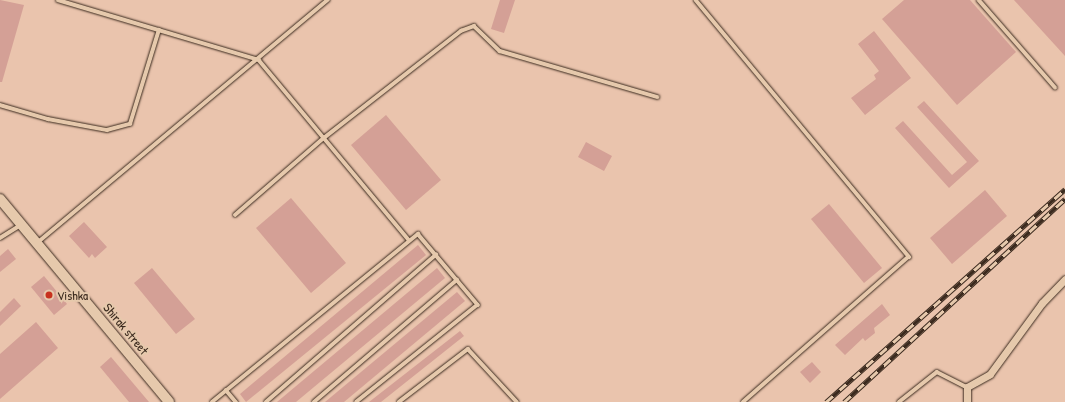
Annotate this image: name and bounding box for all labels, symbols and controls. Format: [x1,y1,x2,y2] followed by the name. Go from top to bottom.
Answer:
[57,287,88,303] place label: Vishka
[44,290,54,300] marker: Vishka
[100,300,152,358] street label: Shirak street

